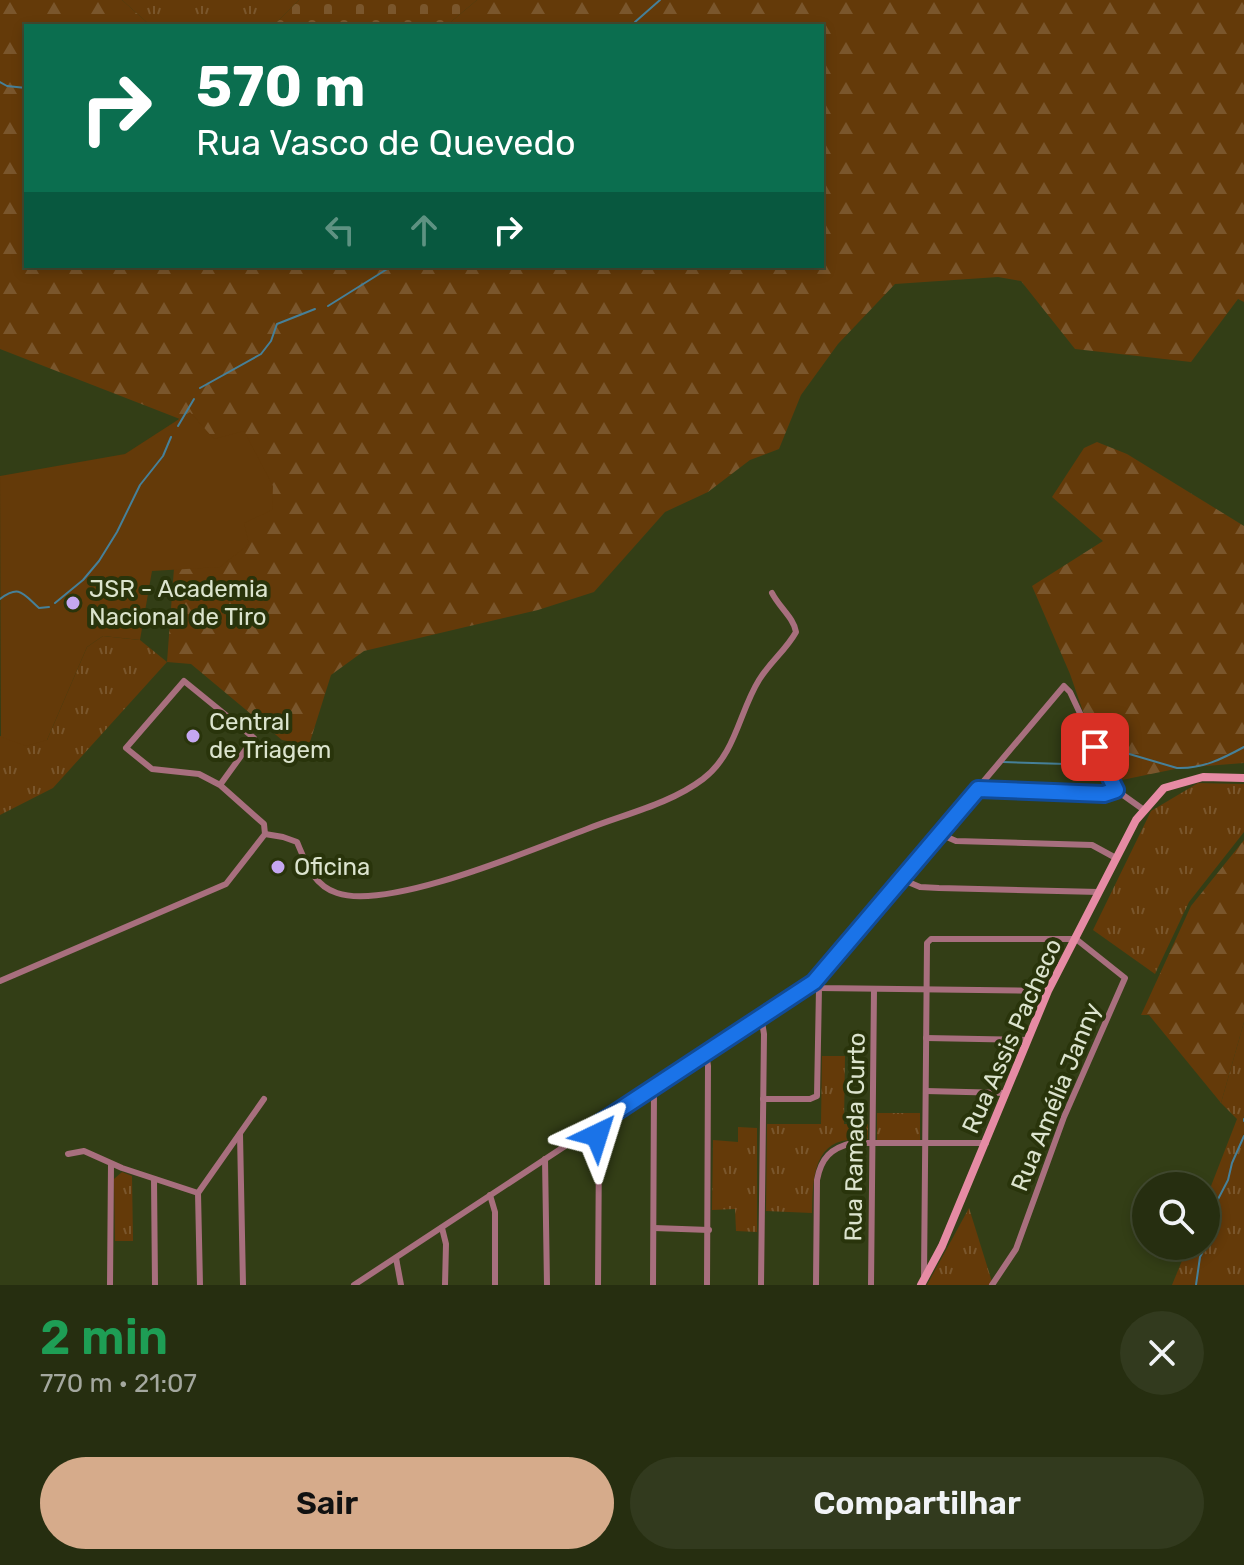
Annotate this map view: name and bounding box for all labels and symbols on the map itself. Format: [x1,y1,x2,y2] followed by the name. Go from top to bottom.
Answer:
[89,575,268,631] place label: JSR - Academia Nacional de Tiro
[64,594,82,612] marker: JSR - Academia Nacional de Tiro
[209,708,331,764] place label: Central de Triagem
[1061,713,1129,781] pin
[184,727,202,745] marker: Central de Triagem
[294,853,370,881] place label: Oficina
[269,858,287,876] marker: Oficina
[957,934,1067,1138] street label: Rua Assis Pacheco
[1005,999,1107,1195] street label: Rua Amélia Janny
[839,1032,871,1242] street label: Rua Ramada Curto
[555,1093,639,1177] position arrow

